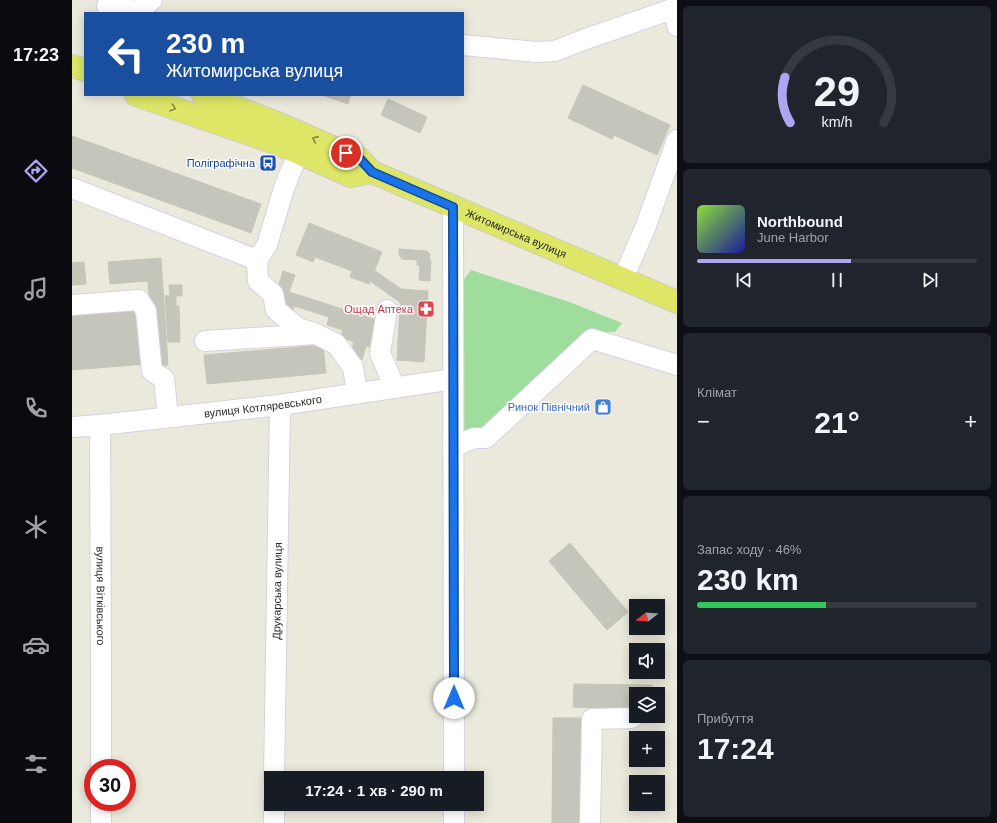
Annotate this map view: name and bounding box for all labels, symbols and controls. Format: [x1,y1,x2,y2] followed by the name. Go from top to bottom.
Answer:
[100,28,152,80] icon: left
[166,28,245,59] text: 230 m
[13,45,59,65] text: 17:23
[166,61,343,81] text: Житомирська вулиця
[814,68,860,115] text: 29
[169,103,176,112] one-way arrow
[822,113,853,129] text: km/h
[312,136,319,144] one-way arrow
[329,136,363,170] pin
[335,142,357,164] icon: arrive
[258,153,278,173] bus stop icon: Поліграфічна
[22,157,50,185] icon: directions
[187,157,256,169] place label: Поліграфічна
[464,207,568,260] street label: Житомирська вулиця
[757,213,843,230] text: Northbound
[757,230,829,245] text: June Harbor
[733,269,755,291] icon: previous
[826,269,848,291] icon: pause
[919,269,941,291] icon: next
[22,275,50,303] icon: music
[416,299,436,319] pharmacy icon: Ощад Аптека
[344,303,414,315] place label: Ощад Аптека
[697,385,737,400] text: Клімат
[203,393,322,419] street label: вулиця Котляревського
[22,394,50,422] icon: phone
[593,397,613,417] shop icon: Ринок Північний
[508,401,590,413] place label: Ринок Північний
[814,406,860,439] text: 21°
[697,409,710,434] text: −
[964,409,977,434] text: +
[22,513,50,541] icon: climate
[270,542,284,640] street label: Друкарська вулиця
[697,542,801,557] text: Запас ходу · 46%
[95,547,107,645] street label: вулиця Вітківського
[697,563,799,596] text: 230 km
[629,599,665,635] north arrow
[629,599,665,811] map controls
[22,631,50,659] icon: car
[629,643,665,679] button: sound
[433,677,475,719] position arrow
[629,687,665,723] button: layers
[697,711,753,726] text: Прибуття
[629,731,665,767] button: +
[697,732,774,765] text: 17:24
[22,750,50,778] icon: filters
[84,759,136,811] speed limit sign: 30
[629,775,665,811] button: −
[305,782,443,799] text: 17:24 · 1 хв · 290 m

